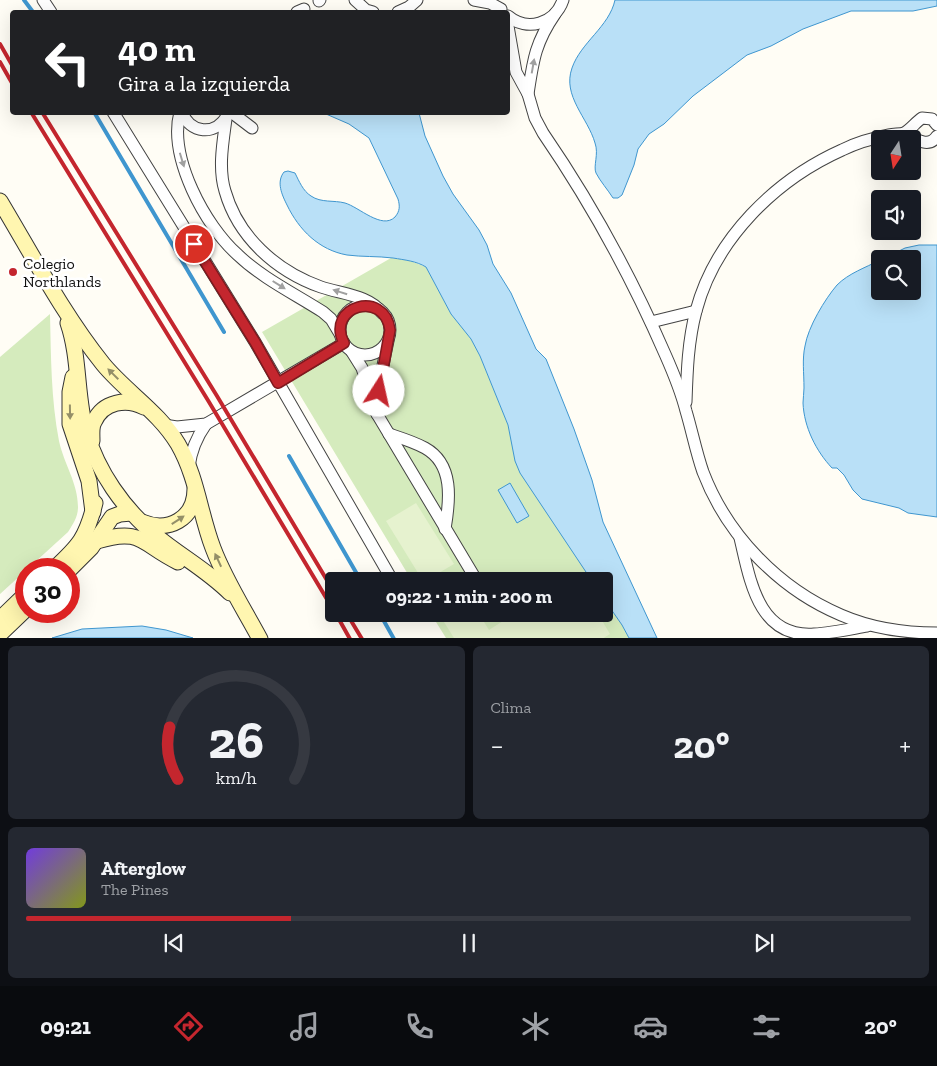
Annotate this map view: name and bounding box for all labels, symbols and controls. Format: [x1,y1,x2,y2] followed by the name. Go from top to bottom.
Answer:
[118,28,195,70] text: 40 m
[35,30,100,95] icon: left
[529,57,537,73] one-way arrow
[118,70,290,97] text: Gira a la izquierda
[871,130,921,180] north arrow
[871,130,921,300] map controls
[178,153,186,168] one-way arrow
[871,190,921,240] button: sound
[173,223,215,265] pin
[180,230,208,258] icon: arrive
[871,250,921,300] button: search
[23,254,101,291] place label: Colegio Northlands
[7,266,19,278] marker: Colegio Northlands
[273,280,286,289] one-way arrow
[332,288,347,296] one-way arrow
[352,364,404,416] position arrow
[108,368,120,380] one-way arrow
[66,404,74,420] one-way arrow
[171,515,185,524] one-way arrow
[214,553,222,567] one-way arrow
[15,558,80,623] speed limit sign: 30
[386,585,552,608] text: 09:22 · 1 min · 200 m
[491,698,531,717] text: Clima
[208,709,264,771] text: 26
[673,722,729,768] text: 20°
[491,729,504,762] text: −
[899,729,911,762] text: +
[216,767,257,789] text: km/h
[101,857,186,880] text: Afterglow
[101,880,168,899] text: The Pines
[160,929,188,957] icon: previous
[455,929,483,957] icon: pause
[750,929,778,957] icon: next
[171,1009,206,1044] icon: directions
[287,1009,322,1044] icon: music
[402,1009,437,1044] icon: phone
[518,1009,553,1044] icon: climate
[633,1009,668,1044] icon: car
[749,1009,784,1044] icon: filters
[40,1013,91,1040] text: 09:21
[864,1013,897,1040] text: 20°

